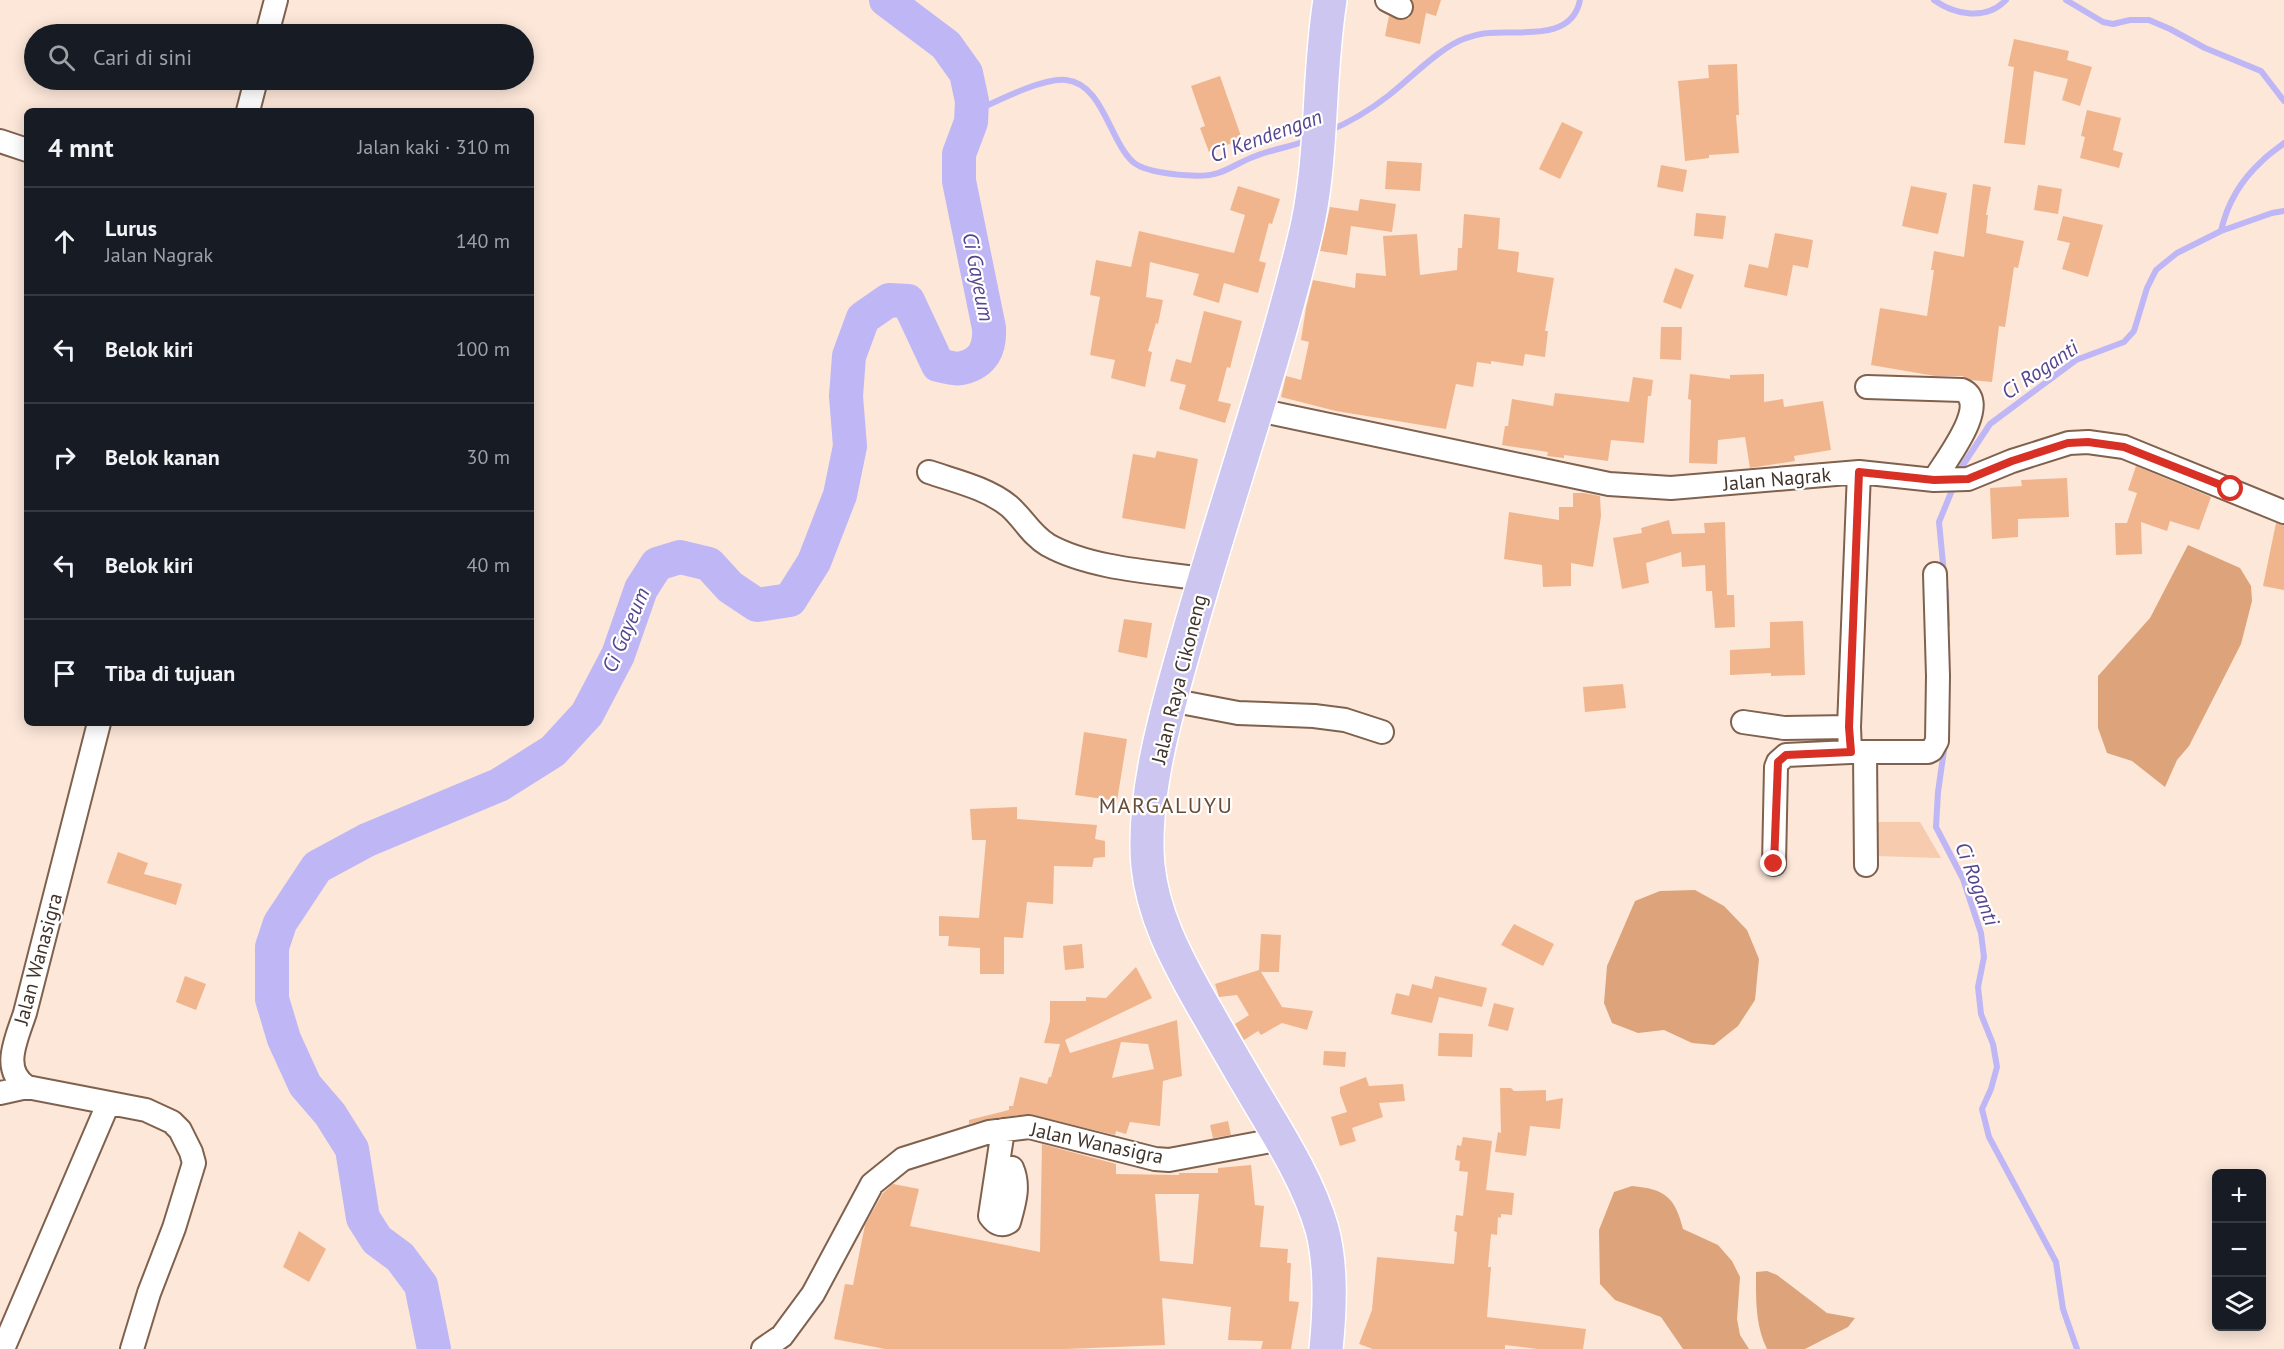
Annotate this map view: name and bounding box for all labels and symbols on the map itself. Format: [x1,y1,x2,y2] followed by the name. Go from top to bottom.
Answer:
[1206,103,1326,168] water label: Ci Kendengan
[957,230,1000,324] water label: Ci Gayeum
[1996,334,2084,405] water label: Ci Roganti
[1721,461,1832,497] street label: Jalan Nagrak
[2217,475,2243,501] route start
[596,583,656,676] water label: Ci Gayeum
[1145,592,1213,767] street label: Jalan Raya Cikoneng
[1099,791,1233,819] district label: MARGALUYU
[1949,838,2006,930] water label: Ci Roganti
[1760,850,1786,876] route end
[8,890,68,1029] street label: Jalan Wanasigra
[1027,1116,1166,1170] street label: Jalan Wanasigra

